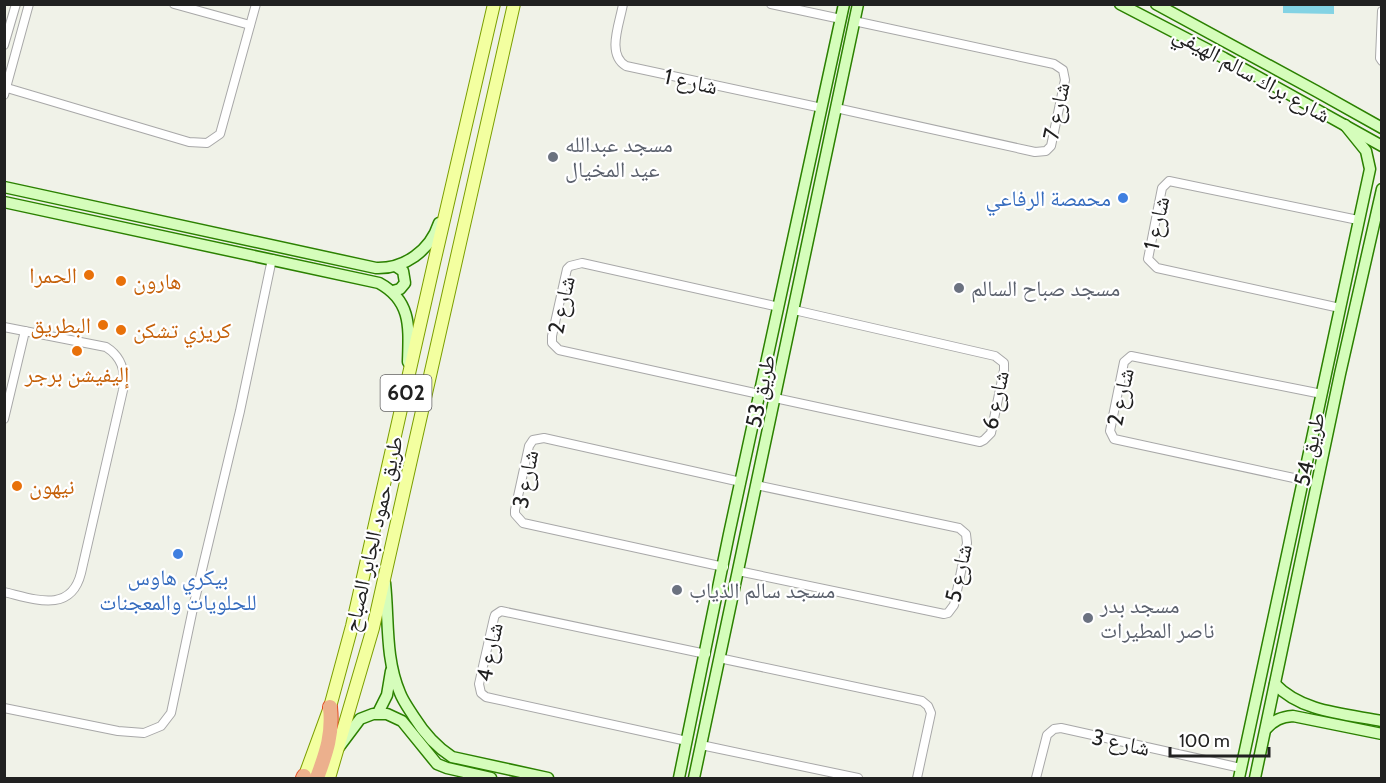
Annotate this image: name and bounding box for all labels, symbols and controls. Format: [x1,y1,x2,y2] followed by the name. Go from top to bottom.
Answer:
[1167,20,1335,132] street label: شارع براك سالم الهيفي
[662,63,720,100] street label: شارع 1
[1037,80,1076,142] street label: شارع 7
[565,131,673,183] place label: مسجد عبدالله عيد المخيال
[546,150,560,164] marker: مسجد عبدالله عيد المخيال
[985,185,1111,216] place label: محمصة الرفاعي
[1116,191,1130,205] marker: محمصة الرفاعي
[1138,194,1175,252] street label: شارع 1
[29,262,77,289] place label: الحمرا
[82,268,96,282] marker: الحمرا
[133,268,181,295] place label: هارون
[114,274,128,288] marker: هارون
[542,274,581,336] street label: شارع 2
[971,275,1120,303] place label: مسجد صباح السالم
[952,281,966,295] marker: مسجد صباح السالم
[30,312,91,339] place label: البطريق
[133,317,231,348] place label: كريزي تشكن
[96,318,110,332] marker: البطريق
[114,323,128,337] marker: كريزي تشكن
[70,344,84,358] marker: إليفيشن برجر
[740,352,781,430] street label: طريق 53
[24,361,129,389] place label: إليفيشن برجر
[1101,366,1140,428] street label: شارع 2
[976,368,1015,432] street label: شارع 6
[380,375,432,411] road number: 602
[1288,410,1331,489] street label: طريق 54
[338,433,409,635] street label: طريق حمود الجابر الصباح
[507,448,544,510] street label: شارع 3
[29,473,75,500] place label: نيهون
[10,479,24,493] marker: نيهون
[939,542,978,605] street label: شارع 5
[171,547,185,561] marker: بيكري هاوس للحلويات والمعجنات
[99,564,257,616] place label: بيكري هاوس للحلويات والمعجنات
[689,577,835,605] place label: مسجد سالم الذياب
[670,583,684,597] marker: مسجد سالم الذياب
[1099,592,1215,644] place label: مسجد بدر ناصر المطيرات
[1081,611,1095,625] marker: مسجد بدر ناصر المطيرات
[470,620,509,684] street label: شارع 4
[1170,720,1269,758] scale bar
[1089,723,1152,762] street label: شارع 3
[1179,730,1230,752] text: 100 m

